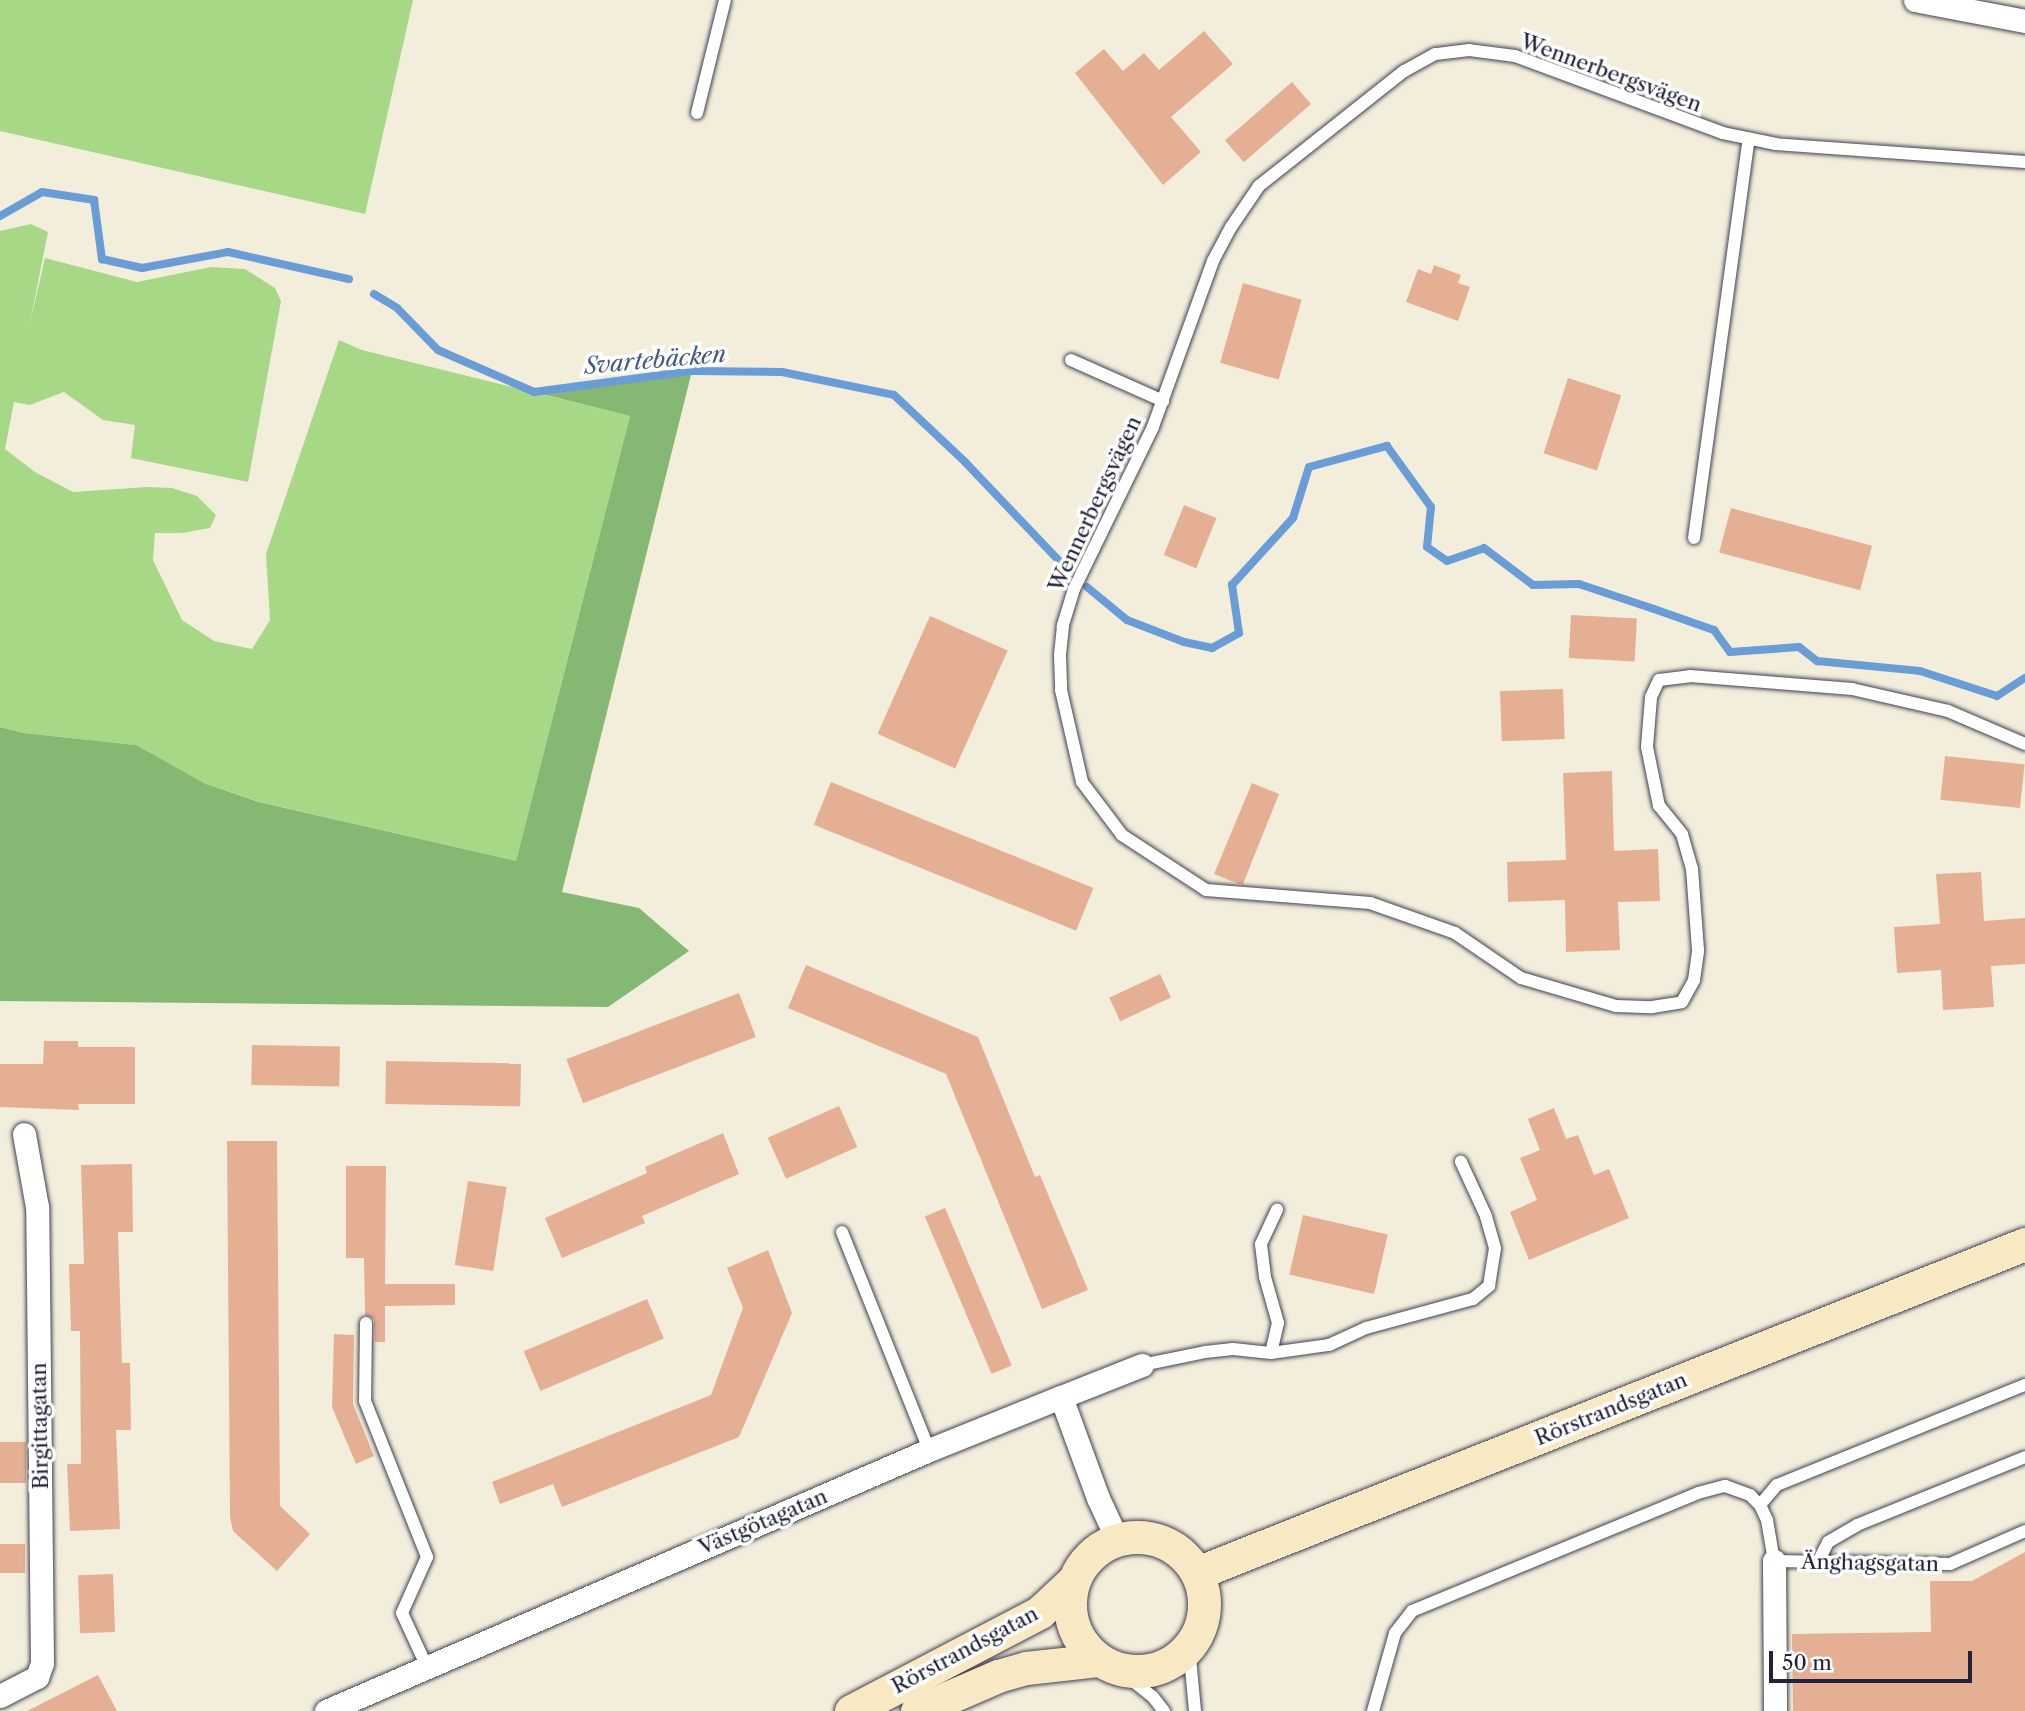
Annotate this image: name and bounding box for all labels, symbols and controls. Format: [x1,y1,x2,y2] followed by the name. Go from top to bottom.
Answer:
[1517,29,1705,117] street label: Wennerbergsvägen
[583,340,727,380] water label: Svartebäcken
[1043,412,1147,596] street label: Wennerbergsvägen
[26,1362,54,1490] street label: Birgittagatan
[1531,1367,1691,1451] street label: Rörstrandsgatan
[695,1484,831,1560] street label: Västgötagatan
[1801,1549,1939,1577] street label: Änghagsgatan
[888,1601,1042,1699] street label: Rörstrandsgatan
[1773,1638,1976,1682] scale bar
[1782,1650,1832,1675] text: 50 m

